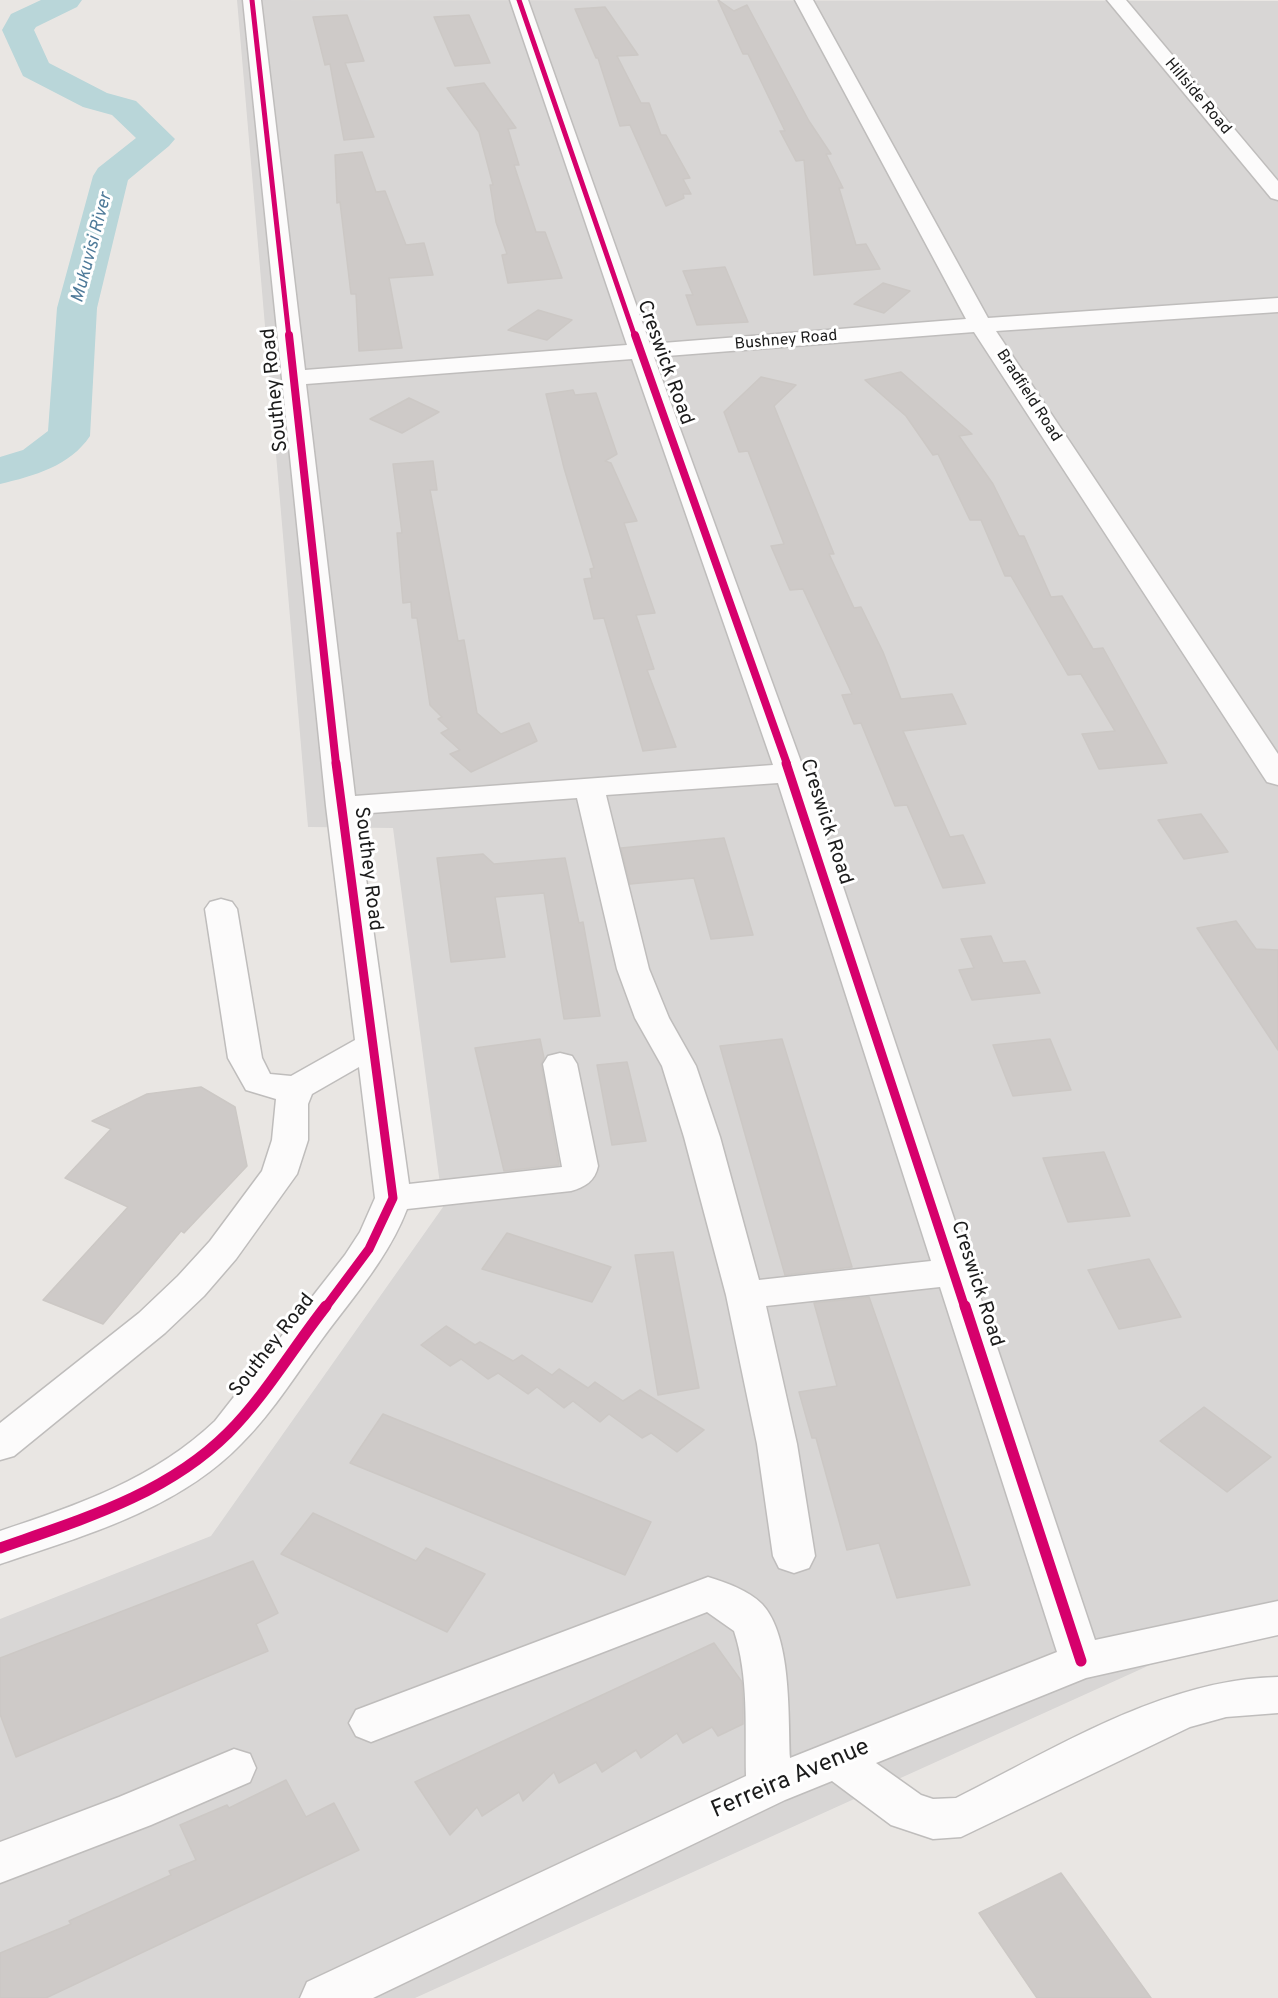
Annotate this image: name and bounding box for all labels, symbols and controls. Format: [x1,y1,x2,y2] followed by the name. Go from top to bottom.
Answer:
[1160,55,1234,139] street label: Hillside Road
[68,191,118,305] water label: Mukuvisi River
[630,297,698,429] street label: Creswick Road
[258,327,294,453] street label: Southey Road
[734,327,838,355] street label: Bushney Road
[991,346,1065,446] street label: Bradfield Road
[793,756,857,888] street label: Creswick Road
[347,806,387,932] street label: Southey Road
[944,1218,1008,1350] street label: Creswick Road
[225,1289,321,1403] street label: Southey Road
[708,1734,874,1826] street label: Ferreira Avenue

